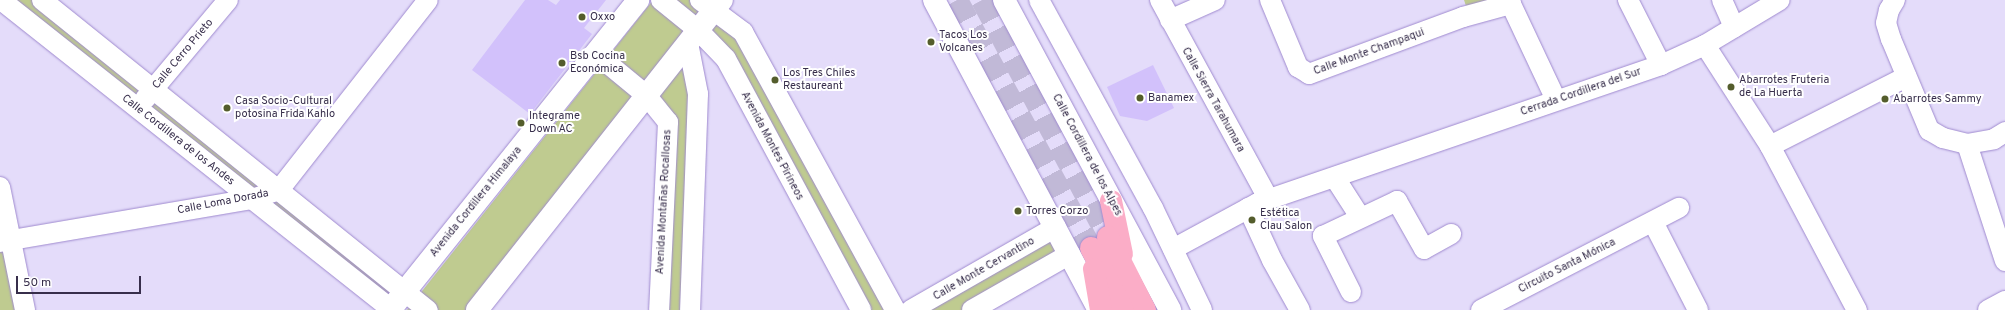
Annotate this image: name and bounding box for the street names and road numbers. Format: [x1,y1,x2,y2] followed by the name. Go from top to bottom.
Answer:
[150,16,216,92] street label: Calle Cerro Prieto
[1312,26,1426,78] street label: Calle Monte Champaqui
[1179,45,1247,155] street label: Calle Sierra Tarahumara
[1519,65,1643,119] street label: Cerrada Cordillera del Sur
[738,89,806,203] street label: Avenida Montes Pirineos
[119,92,237,188] street label: Calle Cordillera de los Andes
[1049,92,1125,218] street label: Calle Cordillera de los Alpes
[654,129,674,275] street label: Avenida Montañas Rocallosas
[427,144,525,260] street label: Avenida Cordillera Himalaya
[176,187,270,217] street label: Calle Loma Dorada
[931,235,1037,303] street label: Calle Monte Cervantino
[1516,236,1618,296] street label: Circuito Santa Mónica

